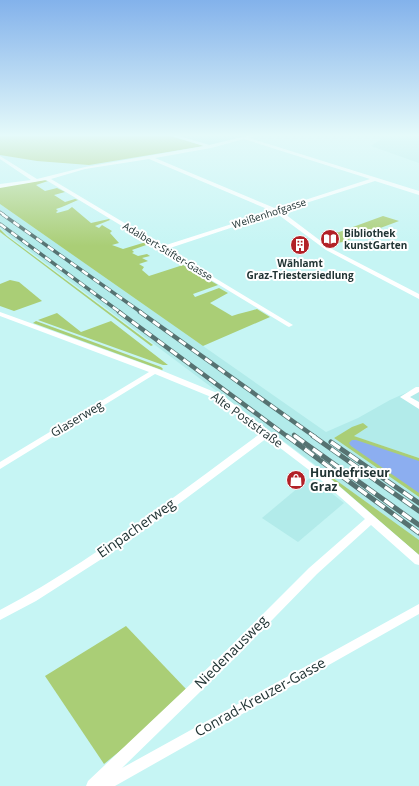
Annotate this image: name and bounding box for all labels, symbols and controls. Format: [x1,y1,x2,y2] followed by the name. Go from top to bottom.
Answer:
[230,194,308,232] street label: Weißenhofgasse
[120,219,216,284] street label: Adalbert-Stifter-Gasse
[344,226,407,252] place label: Bibliothek kunstGarten
[319,228,341,250] library icon: Bibliothek kunstGarten
[289,234,311,256] building icon: Wählamt Graz-Triestersiedlung
[246,256,354,282] place label: Wählamt Graz-Triestersiedlung
[208,388,287,452] street label: Alte Poststraße
[47,396,107,441] street label: Glaserweg
[310,464,390,495] place label: Hundefriseur Graz
[285,469,307,491] shop icon: Hundefriseur Graz
[93,493,179,562] street label: Einpacherweg
[190,611,272,692] street label: Niedenausweg
[191,653,329,740] street label: Conrad-Kreuzer-Gasse

